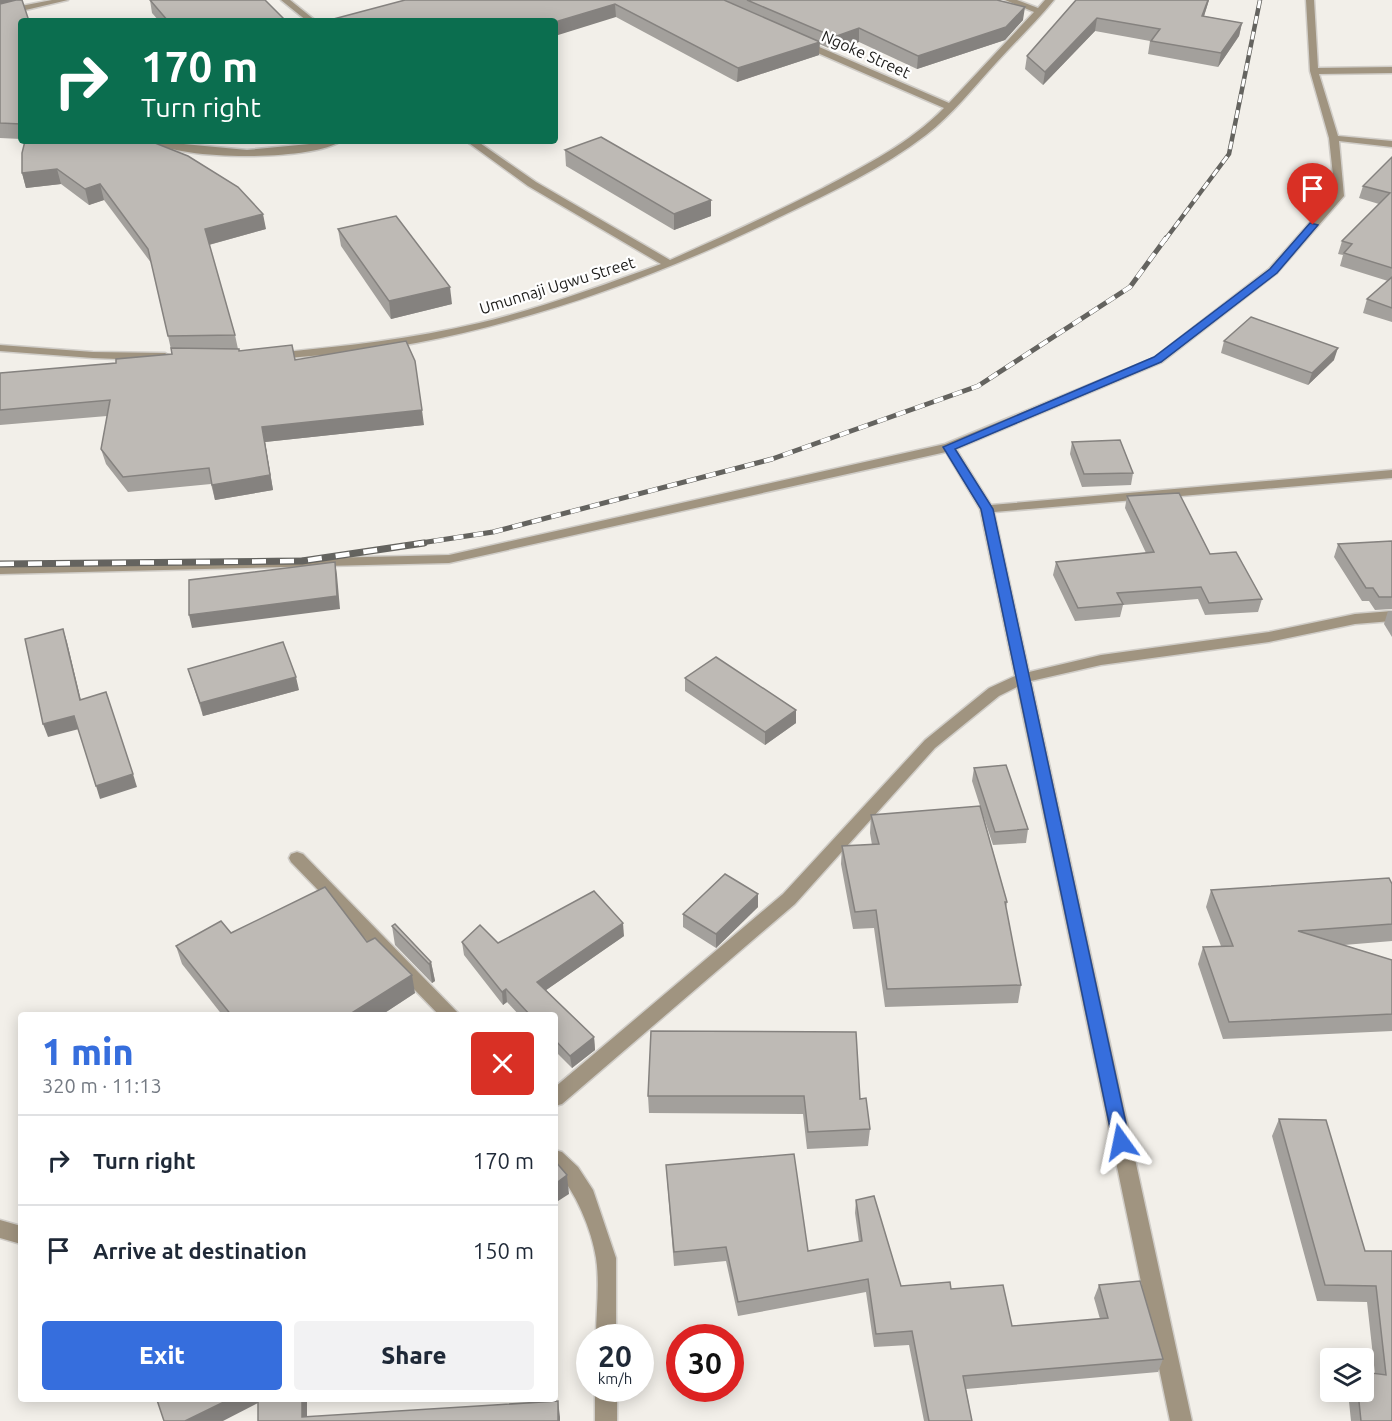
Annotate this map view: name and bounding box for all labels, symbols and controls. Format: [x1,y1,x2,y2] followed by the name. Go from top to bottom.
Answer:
[819,26,914,82] street label: Ngoke Street
[42,42,120,120] icon: right
[141,43,258,90] text: 170 m
[141,92,261,122] text: Turn right
[1287,163,1338,225] pin
[1296,172,1329,205] icon: arrive
[477,253,638,317] street label: Umunnaji Ugwu Street
[42,1031,134,1072] text: 1 min
[471,1032,534,1095] button: close
[42,1074,162,1097] text: 320 m · 11:13
[1089,1110,1153,1174] position arrow
[42,1144,75,1177] icon: right
[93,1148,195,1173] text: Turn right
[473,1148,534,1173] text: 170 m
[42,1234,75,1267] icon: arrive
[93,1238,307,1263] text: Arrive at destination
[473,1238,534,1263] text: 150 m
[42,1321,282,1390] button: Exit
[294,1321,534,1390] button: Share
[666,1324,744,1402] speed limit sign: 30
[598,1339,632,1373] text: 20
[1320,1348,1374,1402] map controls
[1320,1348,1374,1402] button: layers
[598,1370,632,1387] text: km/h

